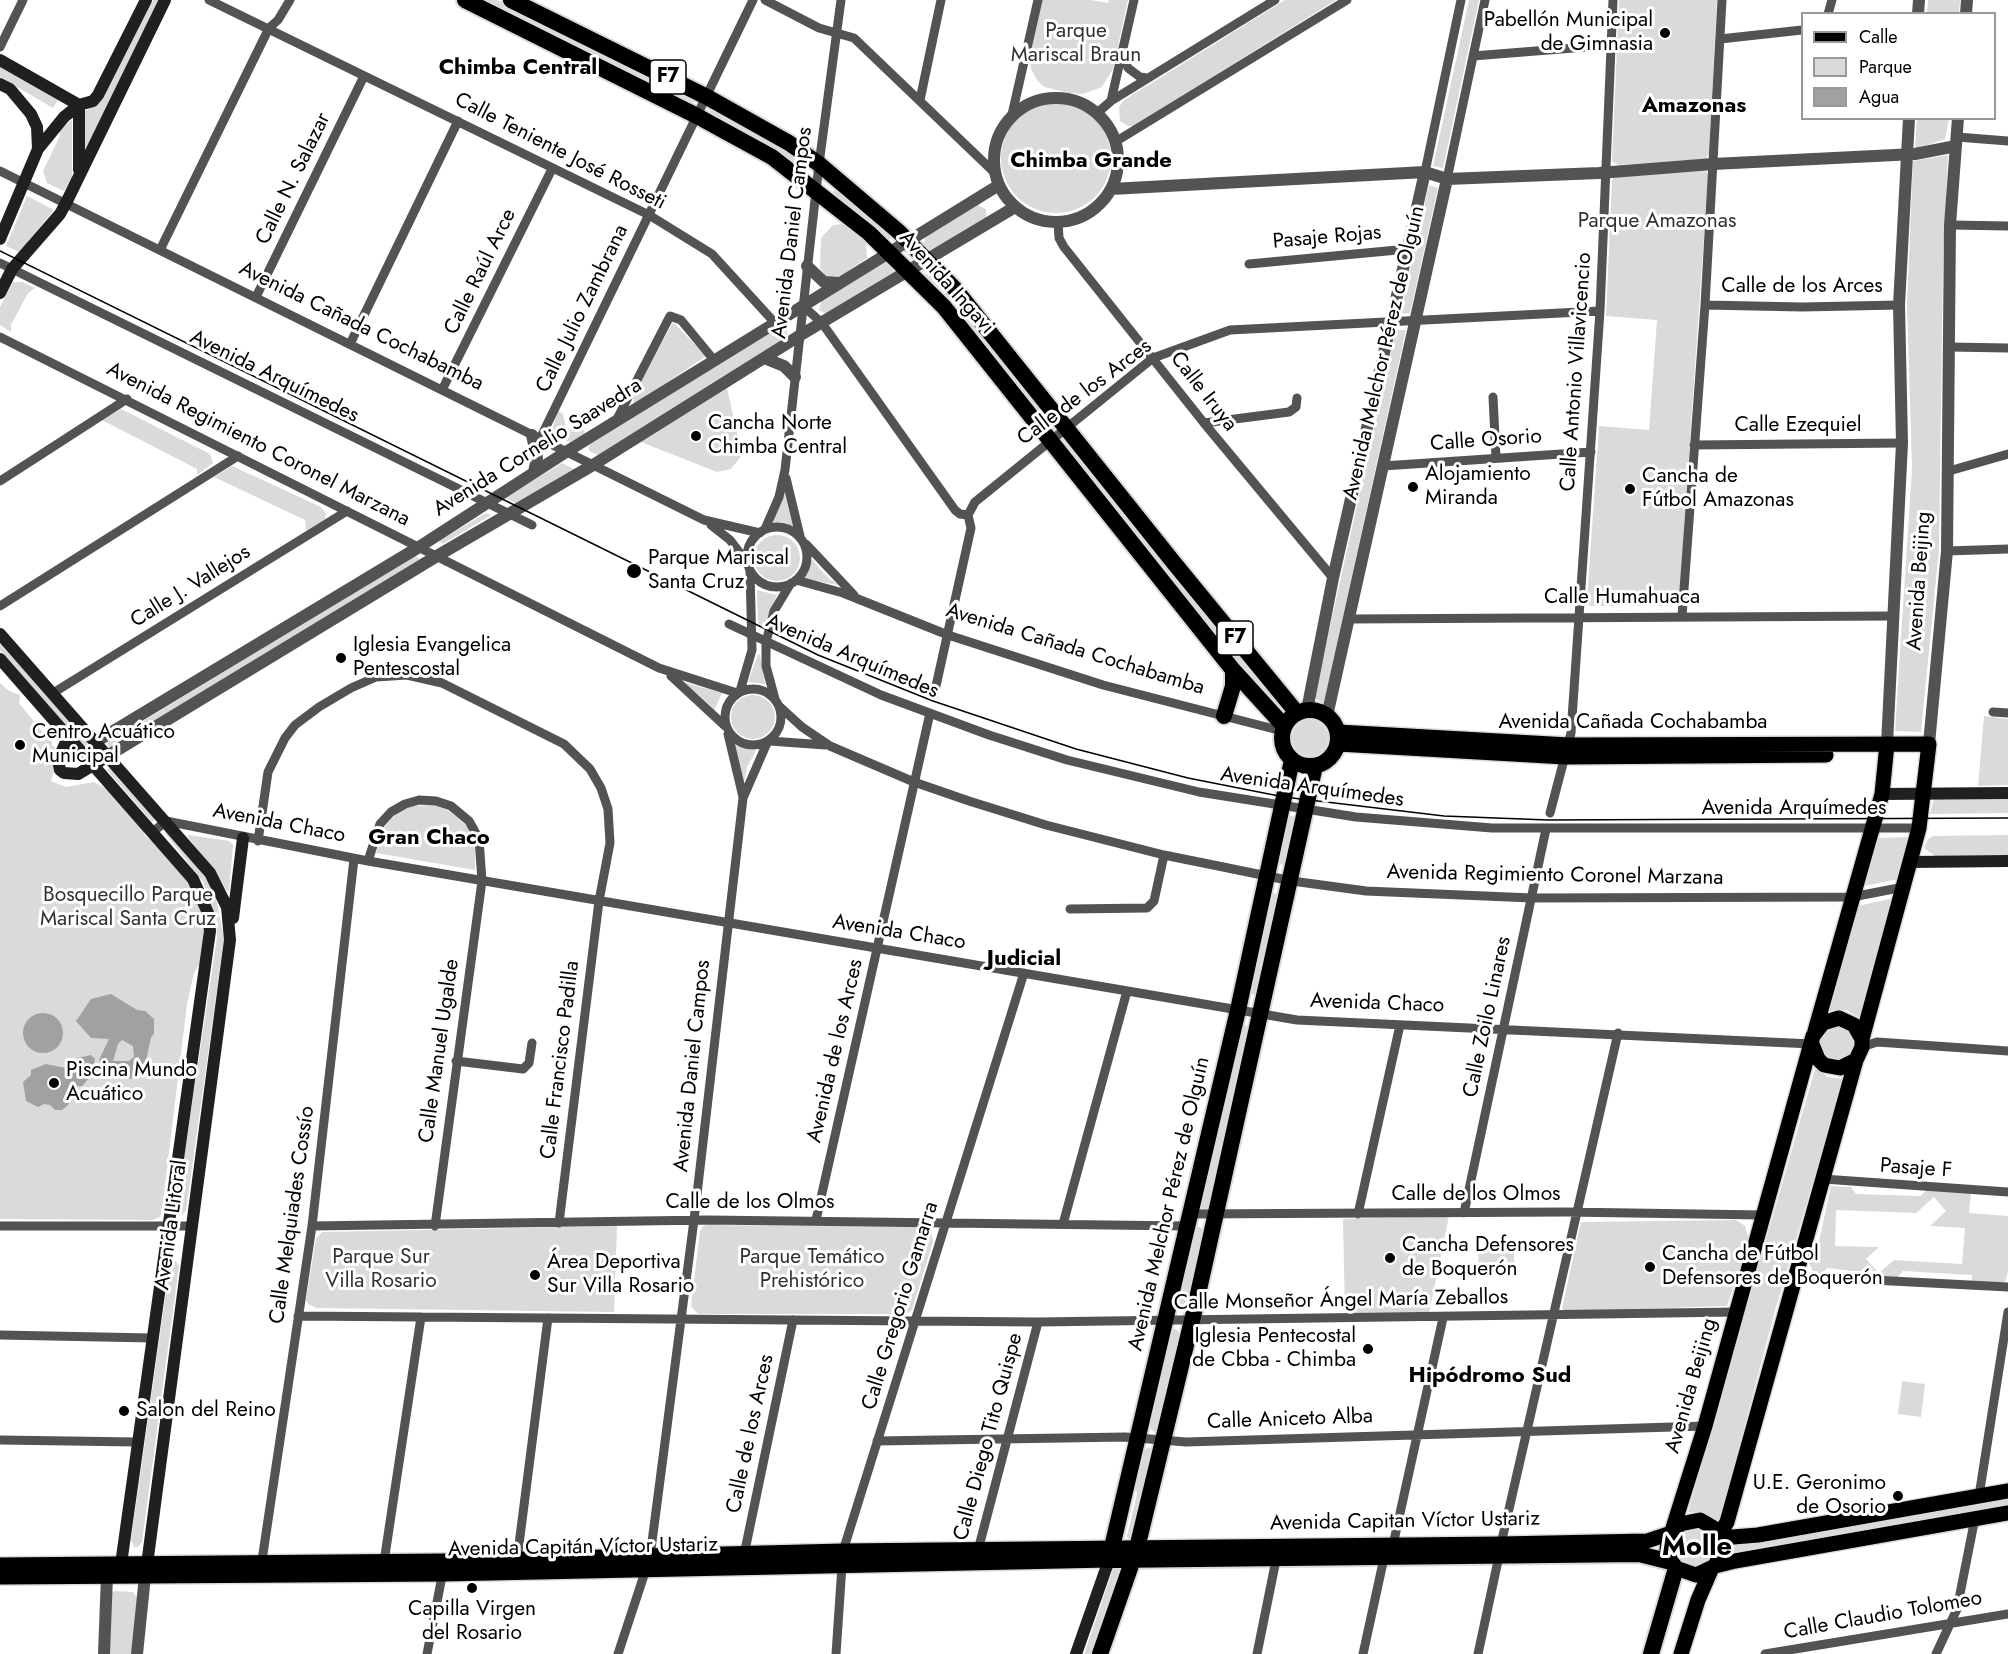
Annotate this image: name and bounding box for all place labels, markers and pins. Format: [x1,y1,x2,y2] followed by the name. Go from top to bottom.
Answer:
[1484,8,1653,58] place label: Pabellón Municipal de Gimnasia
[1658,26,1672,40] marker: Pabellón Municipal de Gimnasia
[708,411,847,461] place label: Cancha Norte Chimba Central
[689,429,703,443] marker: Cancha Norte Chimba Central
[1425,462,1531,512] place label: Alojamiento Miranda
[1642,464,1794,514] place label: Cancha de Fútbol Amazonas
[1406,480,1420,494] marker: Alojamiento Miranda
[1623,482,1637,496] marker: Cancha de Fútbol Amazonas
[648,546,789,596] place label: Parque Mariscal Santa Cruz
[625,562,643,580] marker: Parque Mariscal Santa Cruz
[353,633,511,683] place label: Iglesia Evangelica Pentescostal
[334,651,348,665] marker: Iglesia Evangelica Pentescostal
[32,720,175,770] place label: Centro Acuático Municipal
[13,738,27,752] marker: Centro Acuático Municipal
[66,1058,197,1108] place label: Piscina Mundo Acuático
[47,1076,61,1090] marker: Piscina Mundo Acuático
[1402,1233,1574,1283] place label: Cancha Defensores de Boquerón
[1662,1242,1883,1292] place label: Cancha de Fútbol Defensores de Boquerón
[547,1250,694,1300] place label: Área Deportiva Sur Villa Rosario
[1383,1251,1397,1265] marker: Cancha Defensores de Boquerón
[1643,1260,1657,1274] marker: Cancha de Fútbol Defensores de Boquerón
[528,1268,542,1282] marker: Área Deportiva Sur Villa Rosario
[1192,1324,1356,1374] place label: Iglesia Pentecostal de Cbba - Chimba
[1361,1342,1375,1356] marker: Iglesia Pentecostal de Cbba - Chimba
[136,1398,276,1424] place label: Salon del Reino
[117,1404,131,1418] marker: Salon del Reino
[1753,1471,1886,1521] place label: U.E. Geronimo de Osorio
[1891,1489,1905,1503] marker: U.E. Geronimo de Osorio
[465,1581,479,1595] marker: Capilla Virgen del Rosario
[408,1597,536,1647] place label: Capilla Virgen del Rosario

